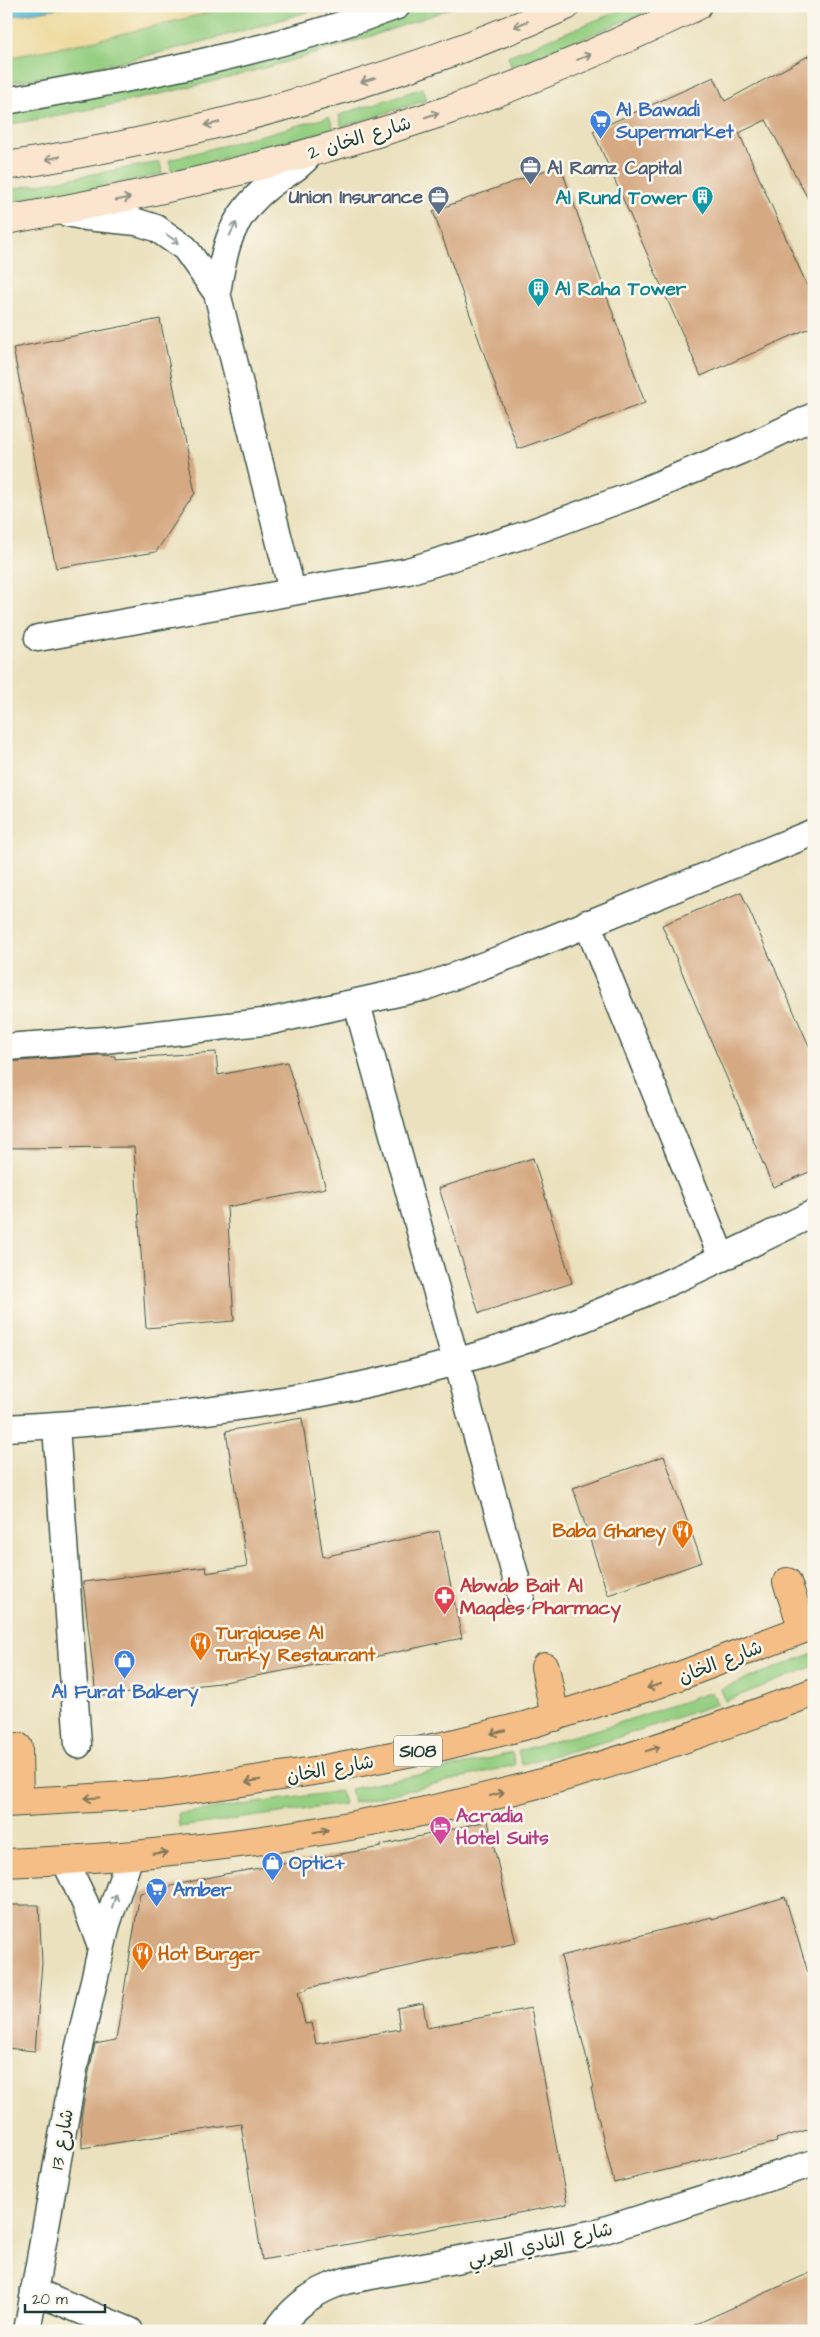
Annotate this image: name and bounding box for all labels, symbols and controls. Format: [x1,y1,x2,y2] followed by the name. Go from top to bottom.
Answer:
[514,20,529,30] one-way arrow
[576,52,591,62] one-way arrow
[360,75,376,85] one-way arrow
[615,97,734,146] place label: Al Bawadi Supermarket
[588,108,612,139] supermarket icon: Al Bawadi Supermarket
[304,110,415,167] street label: شارع الخان 2
[423,110,439,119] one-way arrow
[204,120,220,129] one-way arrow
[45,154,61,163] one-way arrow
[519,155,543,186] office icon: Al Ramz Capital
[547,155,682,182] place label: Al Ramz Capital
[289,184,424,211] place label: Union Insurance
[427,184,451,215] office icon: Union Insurance
[556,185,688,212] place label: Al Rund Tower
[691,185,715,216] building icon: Al Rund Tower
[115,193,131,203] one-way arrow
[229,222,238,237] one-way arrow
[166,234,180,244] one-way arrow
[527,276,551,307] building icon: Al Raha Tower
[555,276,687,303] place label: Al Raha Tower
[552,1518,667,1546] place label: Baba Ghaney
[670,1518,694,1549] restaurant icon: Baba Ghaney
[460,1573,621,1623] place label: Abwab Bait Al Maqdes Pharmacy
[432,1584,456,1615] pharmacy icon: Abwab Bait Al Maqdes Pharmacy
[215,1620,376,1670] place label: Turqiouse Al Turky Restaurant
[188,1631,212,1662] restaurant icon: Turqiouse Al Turky Restaurant
[674,1634,767,1691] street label: شارع الخان
[113,1648,137,1679] shop icon: Al Furat Bakery
[51,1679,199,1707] place label: Al Furat Bakery
[646,1681,662,1691] one-way arrow
[491,1728,507,1737] one-way arrow
[394,1735,442,1766] road number: S108
[645,1744,661,1754] one-way arrow
[284,1748,376,1790] street label: شارع الخان
[245,1776,261,1786] one-way arrow
[488,1789,504,1798] one-way arrow
[84,1794,100,1803] one-way arrow
[456,1803,549,1852] place label: Acradia Hotel Suits
[428,1814,452,1845] hotel icon: Acradia Hotel Suits
[312,1826,328,1836] one-way arrow
[151,1848,167,1858] one-way arrow
[261,1850,285,1881] shop icon: Optic+
[289,1850,345,1877] place label: Optic+
[145,1877,169,1908] supermarket icon: Amber
[173,1877,232,1904] place label: Amber
[110,1894,119,1910] one-way arrow
[130,1941,154,1972] restaurant icon: Hot Burger
[158,1941,260,1969] place label: Hot Burger
[44,2107,81,2172] street label: شارع 13
[465,2216,616,2275] street label: شارع النادي العربي
[25,2282,105,2314] scale bar
[32,2289,68,2310] text: 20 m

